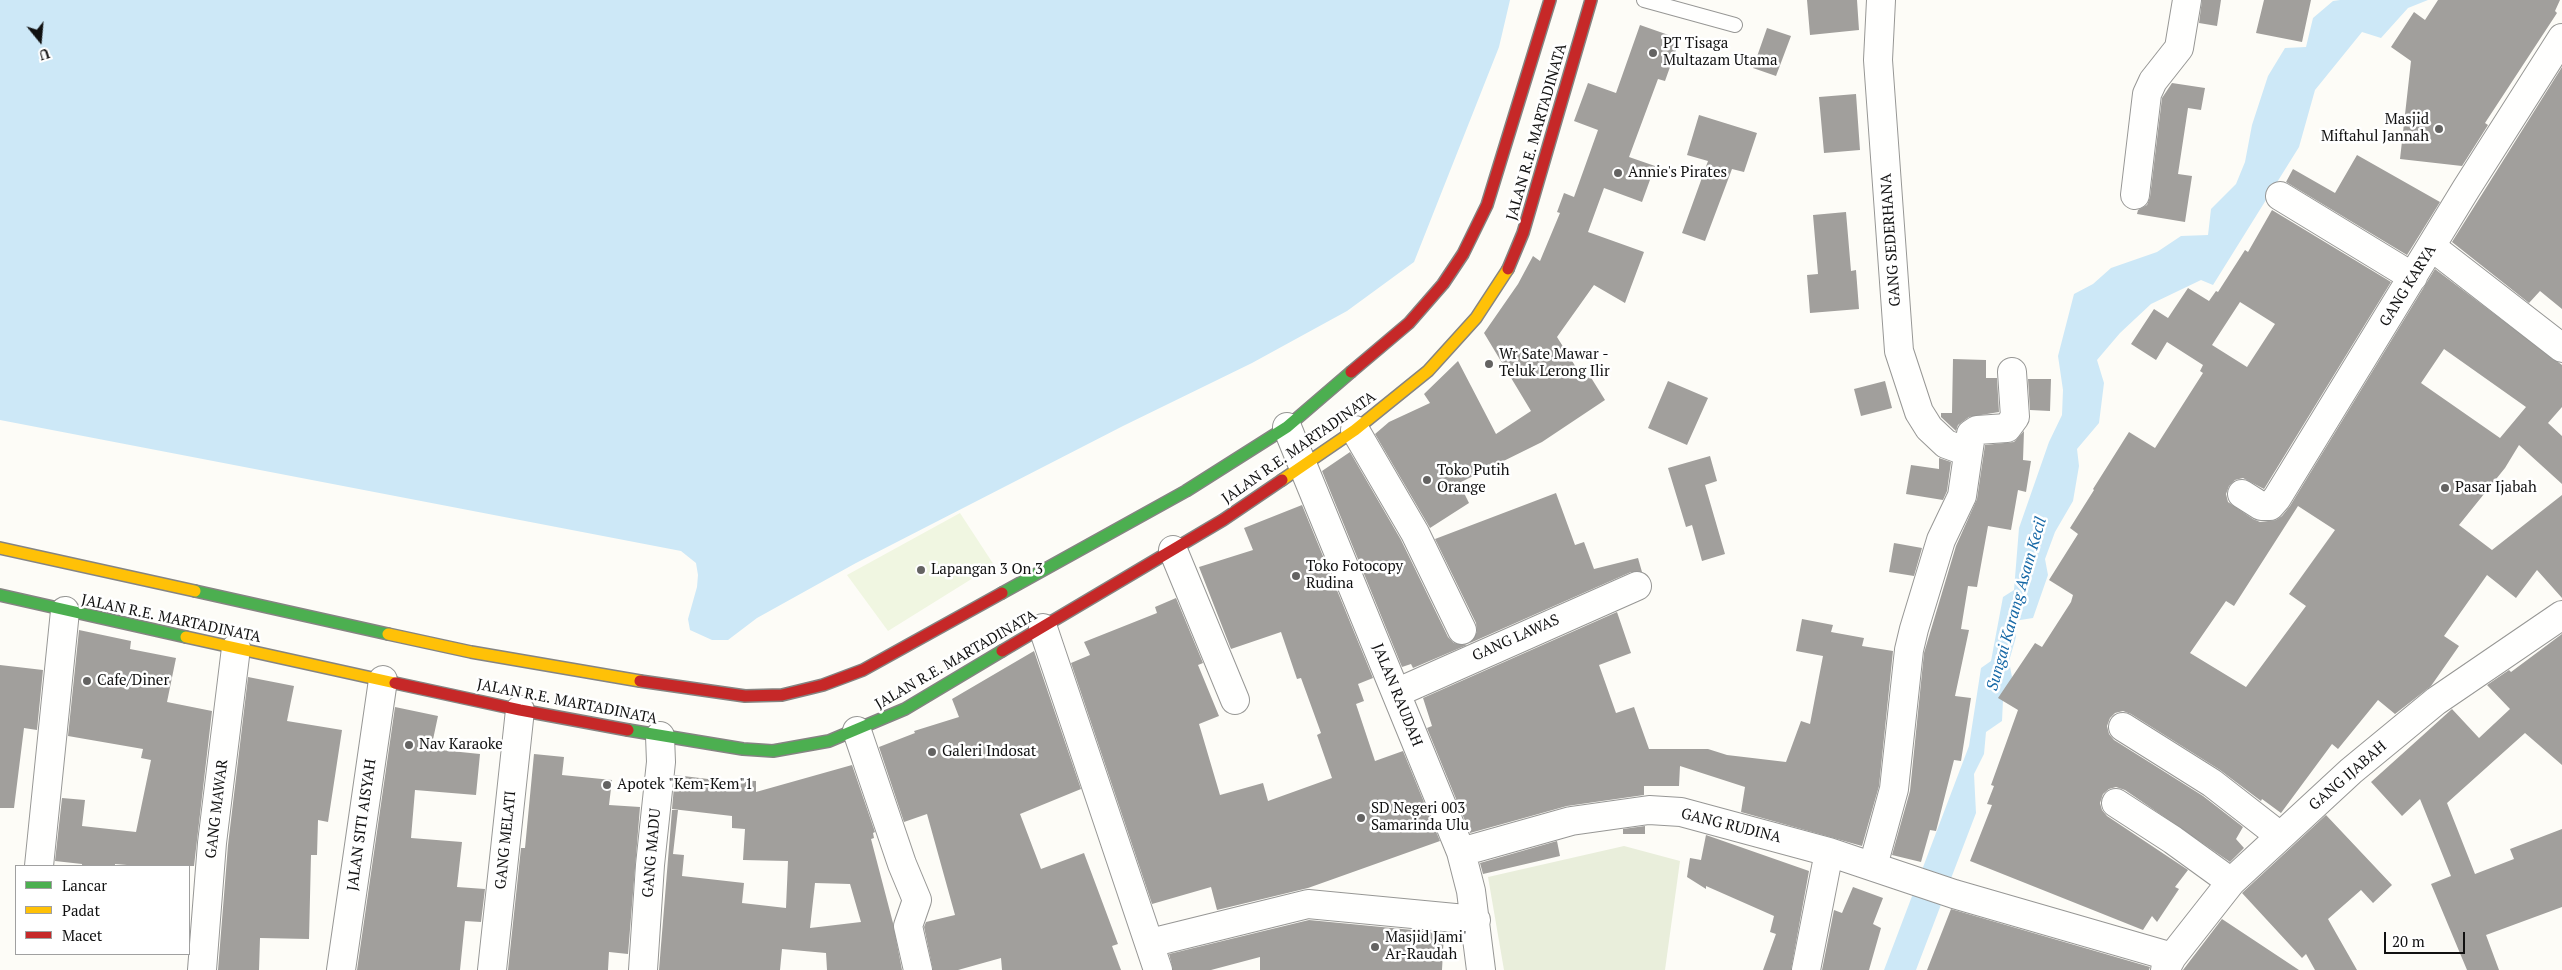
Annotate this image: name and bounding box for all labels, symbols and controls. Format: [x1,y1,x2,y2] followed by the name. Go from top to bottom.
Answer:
[15,15,65,65] north arrow
[1663,35,1777,70] place label: PT Tisaga Multazam Utama
[1503,41,1571,223] street label: JALAN R.E. MARTADINATA
[37,44,52,65] text: U
[1647,47,1659,59] marker: PT Tisaga Multazam Utama
[2321,111,2429,146] place label: Masjid Miftahul Jannah
[2433,123,2445,135] marker: Masjid Miftahul Jannah
[1628,164,1727,182] place label: Annie's Pirates
[1612,167,1624,179] marker: Annie's Pirates
[1877,173,1905,307] street label: GANG SEDERHANA
[2376,242,2440,330] street label: GANG KARYA
[1499,346,1610,381] place label: Wr Sate Mawar - Teluk Lerong Ilir
[1483,358,1495,370] marker: Wr Sate Mawar - Teluk Lerong Ilir
[1219,388,1379,508] street label: JALAN R.E. MARTADINATA
[1437,462,1510,497] place label: Toko Putih Orange
[1421,474,1433,486] marker: Toko Putih Orange
[2455,479,2537,497] place label: Pasar Ijabah
[2439,482,2451,494] marker: Pasar Ijabah
[1983,515,2051,693] water label: Sungai Karang Asam Kecil
[1306,558,1403,593] place label: Toko Fotocopy Rudina
[931,561,1043,579] place label: Lapangan 3 On 3
[915,564,927,576] marker: Lapangan 3 On 3
[1290,570,1302,582] marker: Toko Fotocopy Rudina
[79,591,263,647] street label: JALAN R.E. MARTADINATA
[872,606,1040,714] street label: JALAN R.E. MARTADINATA
[1470,611,1562,665] street label: GANG LAWAS
[1368,641,1426,749] street label: JALAN RAUDAH
[97,672,169,690] place label: Cafe/Diner
[81,675,93,687] marker: Cafe/Diner
[475,676,659,728] street label: JALAN R.E. MARTADINATA
[419,736,503,754] place label: Nav Karaoke
[2306,738,2390,814] street label: GANG IJABAH
[403,739,415,751] marker: Nav Karaoke
[942,743,1036,761] place label: Galeri Indosat
[926,746,938,758] marker: Galeri Indosat
[202,758,232,860] street label: GANG MAWAR
[344,758,380,892] street label: JALAN SITI AISYAH
[617,776,753,794] place label: Apotek "Kem-Kem"1
[601,779,613,791] marker: Apotek "Kem-Kem"1
[492,790,520,890] street label: GANG MELATI
[1371,800,1469,835] place label: SD Negeri 003 Samarinda Ulu
[1679,805,1783,847] street label: GANG RUDINA
[639,808,665,898] street label: GANG MADU
[1355,812,1367,824] marker: SD Negeri 003 Samarinda Ulu
[15,865,190,955] legend
[62,875,107,895] text: Lancar
[62,900,100,920] text: Padat
[2387,922,2468,954] scale bar
[62,925,102,945] text: Macet
[1385,929,1466,964] place label: Masjid Jami' Ar-Raudah
[2392,931,2425,951] text: 20 m
[1369,941,1381,953] marker: Masjid Jami' Ar-Raudah

